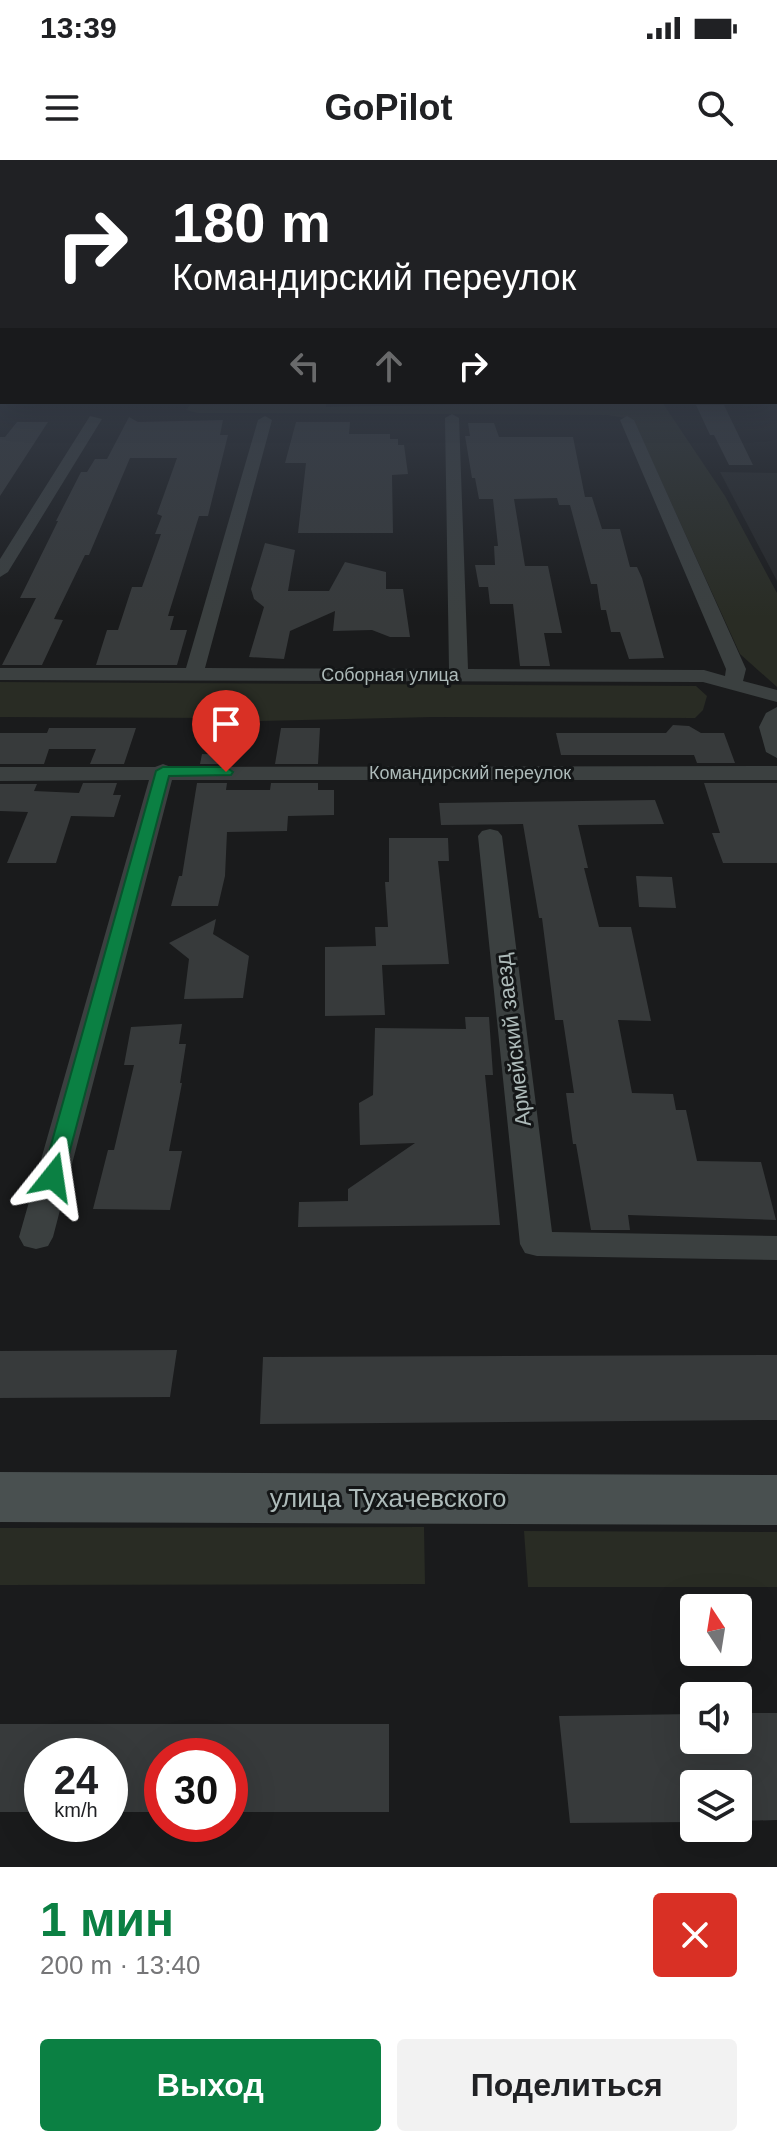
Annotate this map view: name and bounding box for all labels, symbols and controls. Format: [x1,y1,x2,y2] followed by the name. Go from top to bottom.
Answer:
[40,11,117,44] text: 13:39
[40,86,84,130] icon: menu
[693,86,737,130] icon: search
[325,87,453,128] text: GoPilot
[172,191,331,254] text: 180 m
[40,192,144,296] icon: right
[172,257,576,298] text: Командирский переулок
[283,344,327,388] icon: left
[367,344,411,388] icon: ahead
[451,344,495,388] icon: right
[321,665,460,685] street label: Соборная улица
[192,690,260,772] pin
[204,702,248,746] icon: arrive
[369,763,571,783] street label: Командирский переулок
[490,952,536,1128] street label: Армейский заезд
[11,1135,95,1219] position arrow
[270,1483,506,1513] street label: улица Тухачевского
[680,1594,752,1666] north arrow
[680,1594,752,1842] map controls
[680,1682,752,1754] button: sound
[144,1738,248,1842] speed limit sign: 30
[54,1758,98,1802] text: 24
[680,1770,752,1842] button: layers
[54,1799,98,1821] text: km/h
[40,1893,174,1946] text: 1 мин
[653,1893,737,1977] button: close
[40,1950,200,1980] text: 200 m · 13:40
[40,2039,381,2131] button: Выход
[397,2039,737,2131] button: Поделиться

